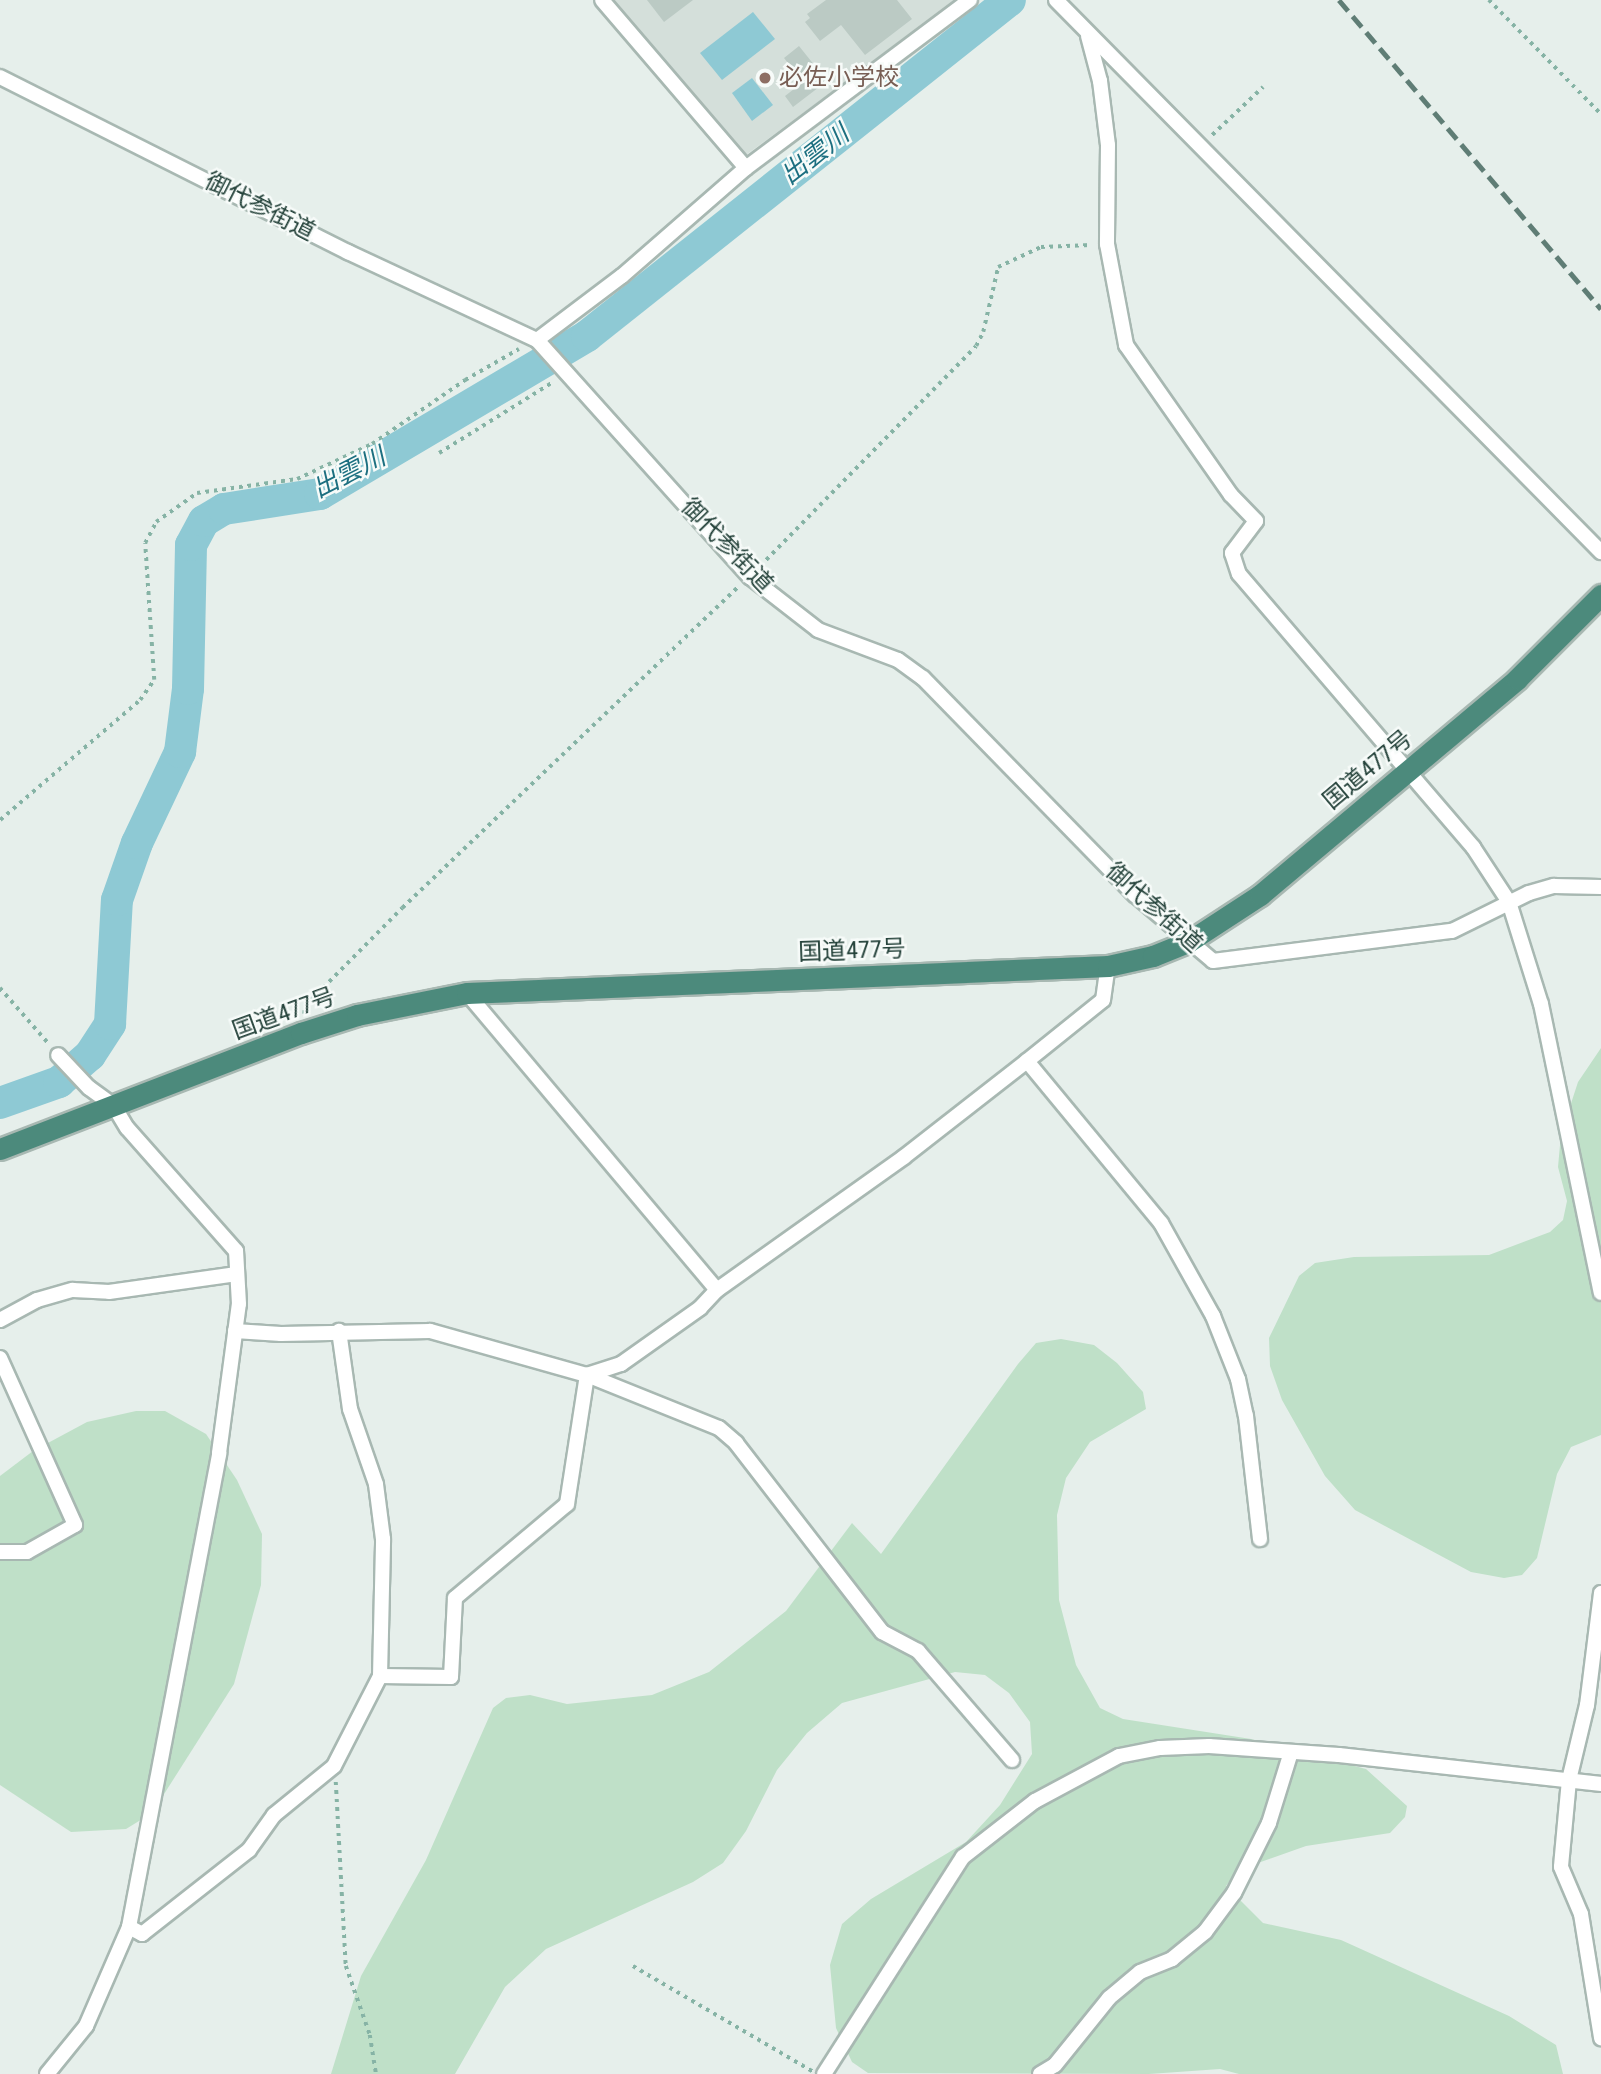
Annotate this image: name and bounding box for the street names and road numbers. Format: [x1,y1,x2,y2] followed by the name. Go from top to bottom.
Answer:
[200,167,320,247] street label: 御代参街道
[675,493,779,599] street label: 御代参街道
[1318,724,1418,816] street label: 国道477号
[1100,857,1208,959] street label: 御代参街道
[798,935,906,967] street label: 国道477号
[229,982,339,1046] street label: 国道477号

